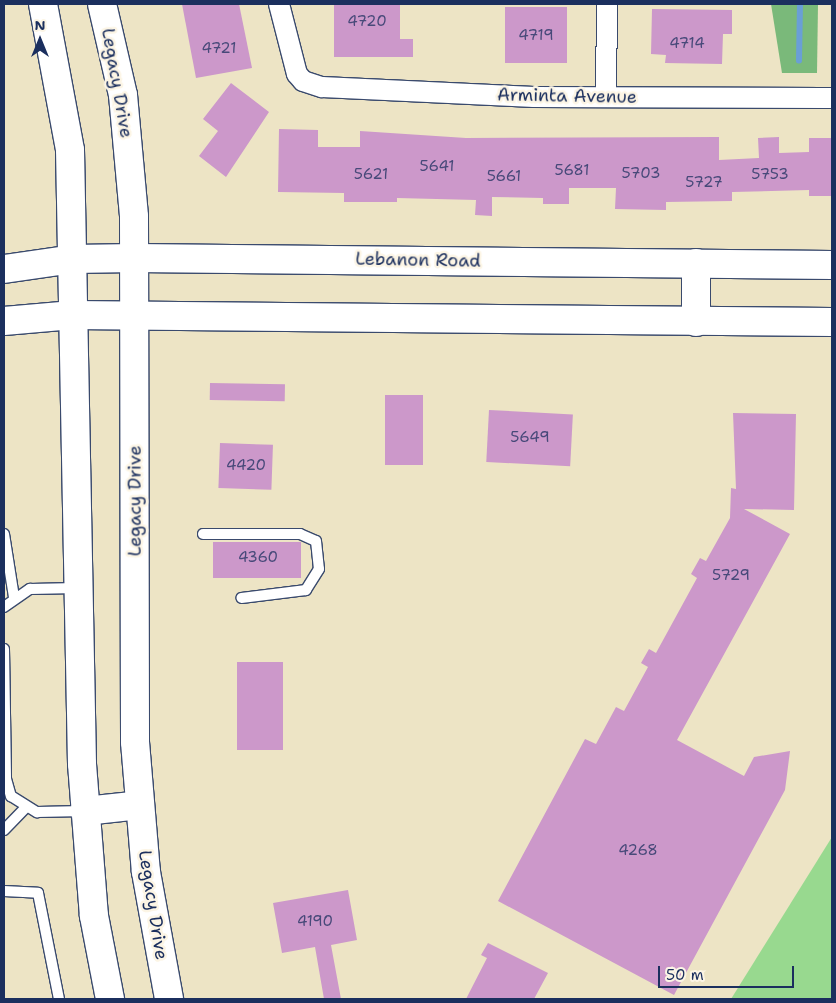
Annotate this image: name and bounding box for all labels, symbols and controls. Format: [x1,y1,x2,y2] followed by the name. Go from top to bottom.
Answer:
[347,13,387,31] house number: 4720
[15,15,65,65] north arrow
[34,16,46,34] text: N
[97,27,137,139] street label: Legacy Drive
[518,27,554,45] house number: 4719
[669,35,705,53] house number: 4714
[202,40,236,58] house number: 4721
[497,84,637,108] street label: Arminta Avenue
[420,158,454,176] house number: 5641
[555,162,589,180] house number: 5681
[622,165,660,183] house number: 5703
[354,166,388,184] house number: 5621
[751,166,789,184] house number: 5753
[487,168,521,186] house number: 5661
[685,174,723,192] house number: 5727
[355,248,481,272] street label: Lebanon Road
[510,429,550,447] house number: 5649
[124,446,146,556] street label: Legacy Drive
[226,457,266,475] house number: 4420
[238,549,278,567] house number: 4360
[712,567,750,585] house number: 5729
[618,842,658,860] house number: 4268
[134,849,172,961] street label: Legacy Drive
[297,913,333,931] house number: 4190
[661,956,797,988] scale bar
[666,965,704,985] text: 50 m

